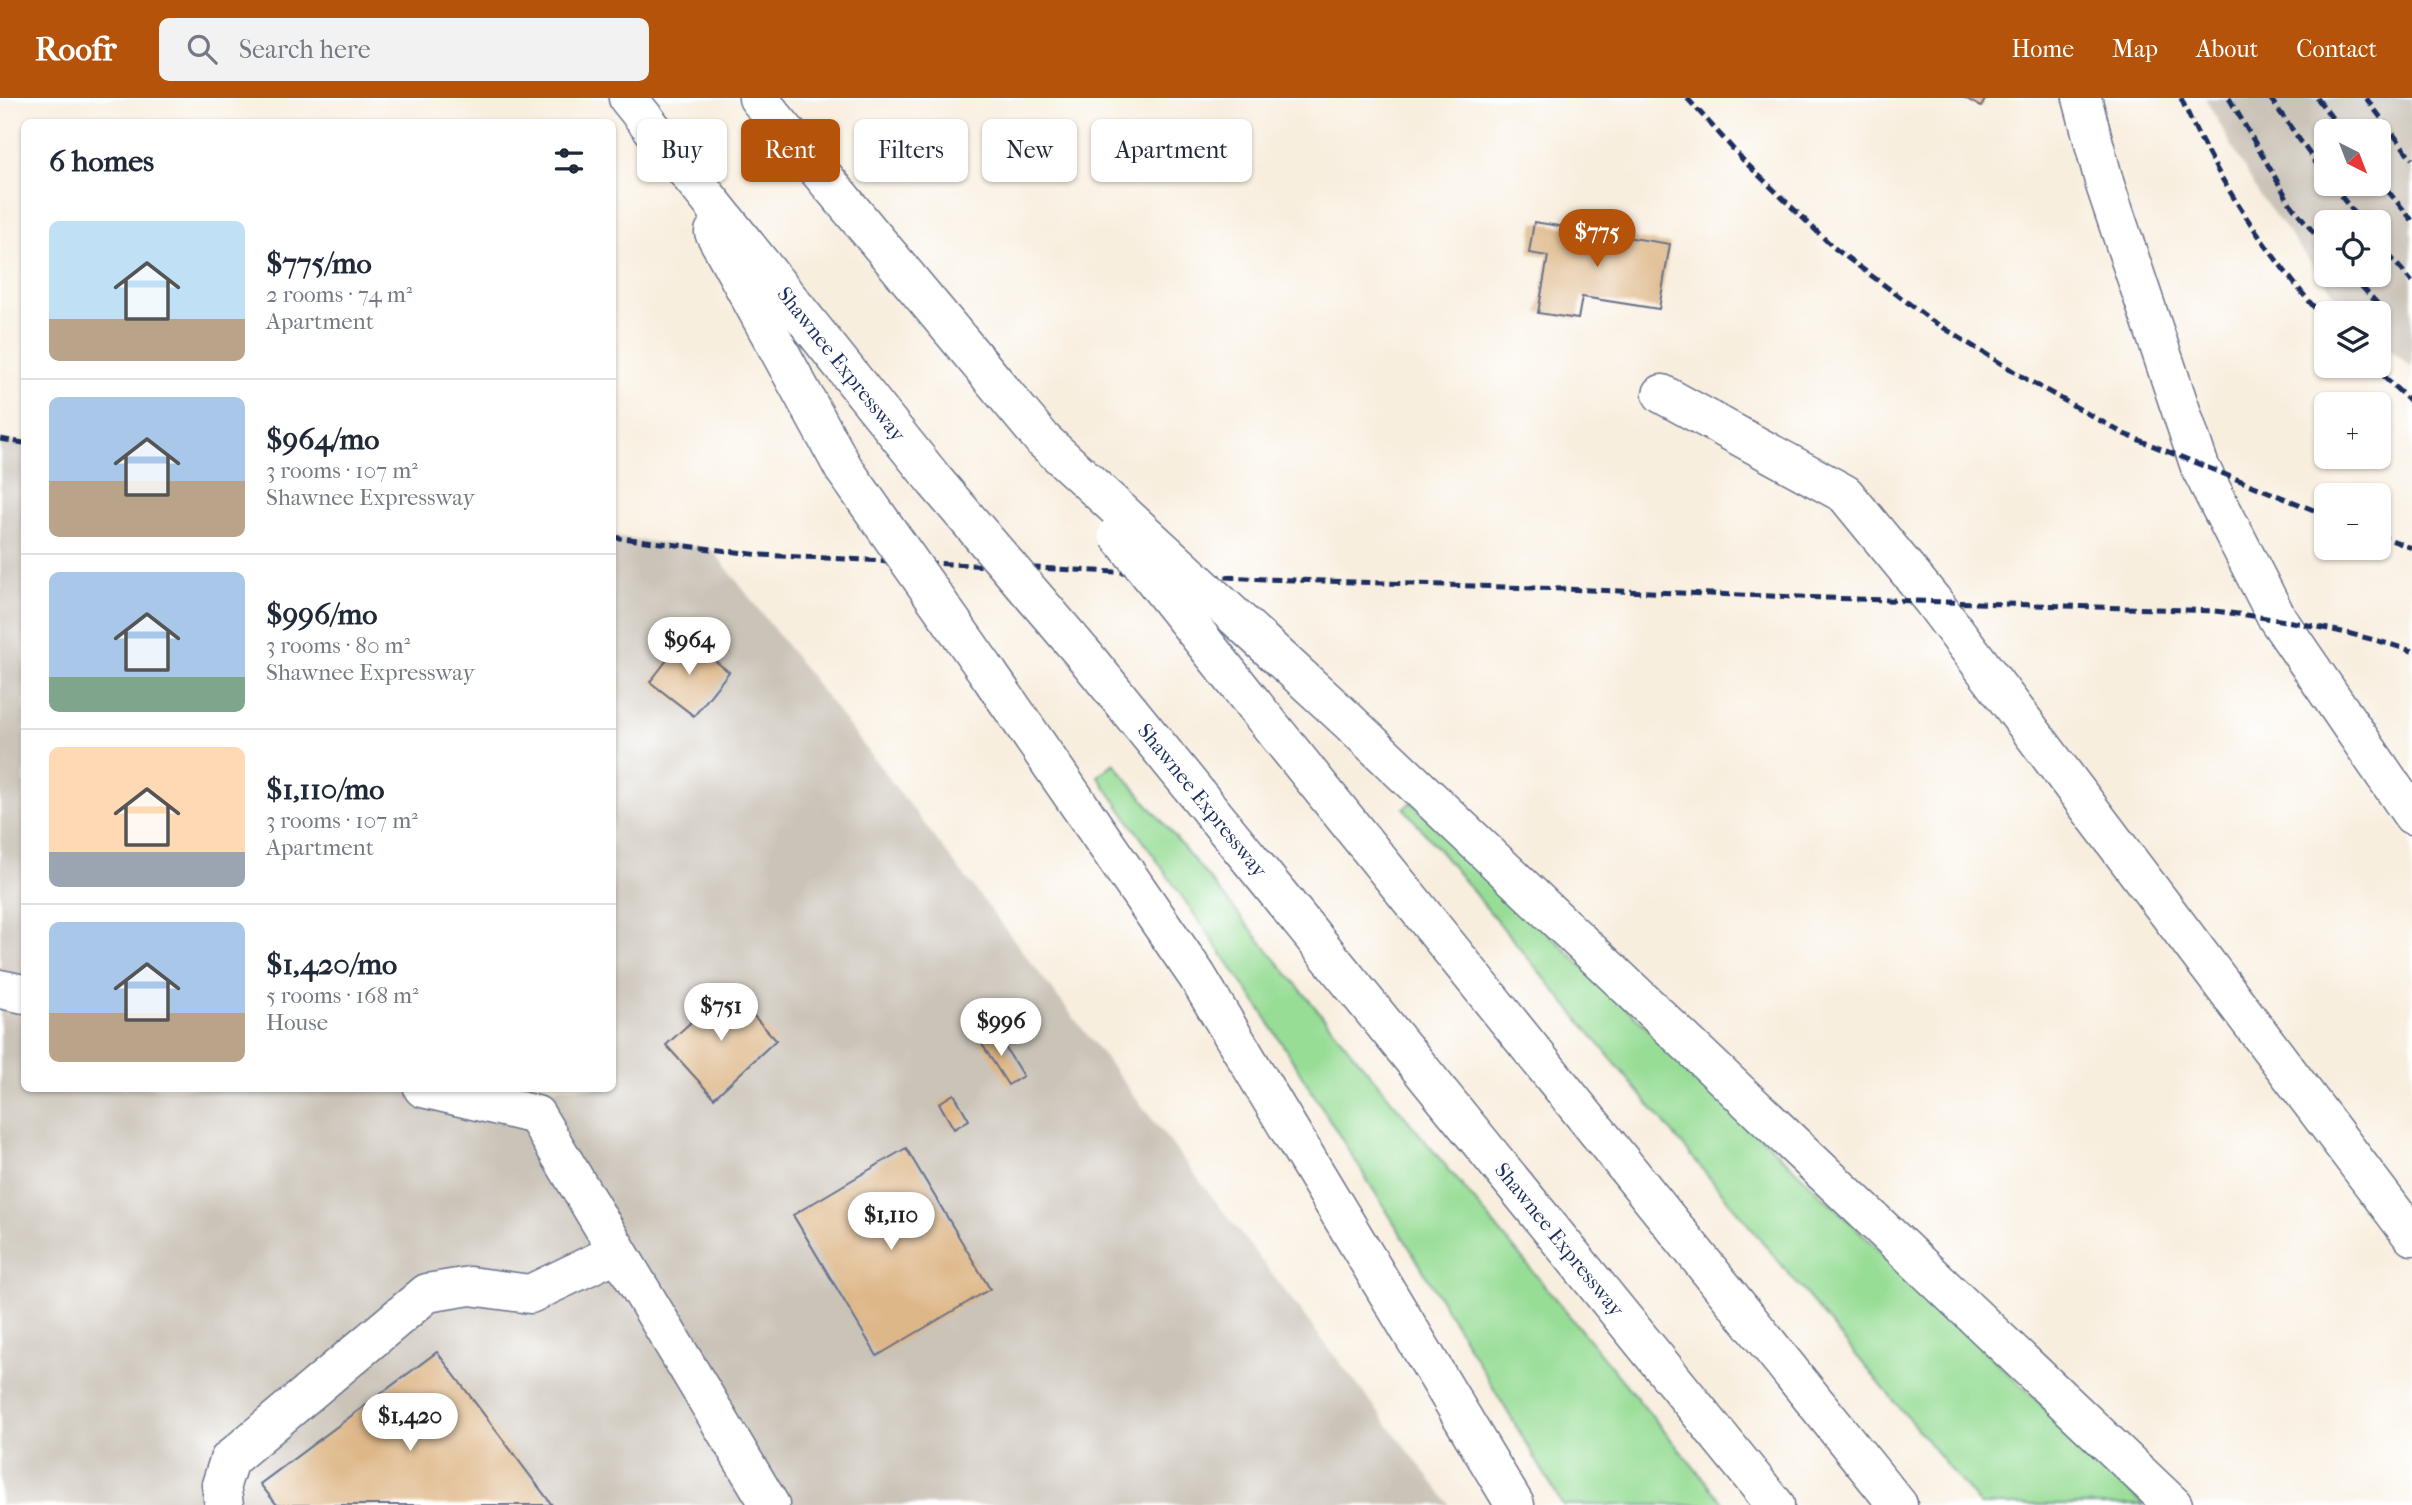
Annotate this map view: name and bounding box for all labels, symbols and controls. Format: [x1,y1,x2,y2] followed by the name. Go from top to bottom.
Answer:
[159,18,649,81] search box
[35,30,117,69] text: Roofr
[183,30,221,68] icon: search
[239,34,371,65] text: Search here
[2012,35,2074,63] text: Home
[2112,35,2158,63] text: Map
[2196,35,2258,63] text: About
[2296,35,2377,63] text: Contact
[637,119,727,182] chip: Buy
[741,119,840,182] chip: Rent
[854,119,968,182] chip: Filters
[982,119,1077,182] chip: New
[1091,119,1252,182] chip: Apartment
[2314,119,2390,196] north arrow
[2314,119,2391,560] map controls
[550,142,588,180] icon: filters
[49,144,154,179] text: 6 homes
[1556,209,1638,269] pin: $775
[2314,210,2391,287] button: locate
[1575,218,1619,245] text: $775
[266,246,372,281] text: $775/mo
[105,249,189,333] icon: home
[266,281,412,308] text: 2 rooms · 74 m²
[772,282,911,447] street label: Shawnee Expressway
[2314,301,2391,378] button: layers
[266,308,374,335] text: Apartment
[2314,392,2391,469] button: +
[266,422,379,457] text: $964/mo
[105,425,189,509] icon: home
[266,457,418,484] text: 3 rooms · 107 m²
[2314,483,2391,560] button: −
[266,484,475,511] text: Shawnee Expressway
[266,597,378,632] text: $996/mo
[105,600,189,684] icon: home
[648,618,730,677] pin: $964
[664,626,714,653] text: $964
[266,632,410,659] text: 3 rooms · 80 m²
[266,659,475,686] text: Shawnee Expressway
[1133,719,1272,883] street label: Shawnee Expressway
[266,772,385,807] text: $1,110/mo
[105,775,189,859] icon: home
[266,807,418,834] text: 3 rooms · 107 m²
[266,834,374,861] text: Apartment
[266,947,397,982] text: $1,420/mo
[105,950,189,1034] icon: home
[266,982,419,1009] text: 5 rooms · 168 m²
[680,984,762,1043] pin: $751
[700,992,742,1019] text: $751
[960,998,1042,1058] pin: $996
[976,1007,1026,1034] text: $996
[266,1009,328,1036] text: House
[1490,1158,1629,1322] street label: Shawnee Expressway
[834,1192,948,1252] pin: $1,110
[864,1201,918,1228] text: $1,110
[353,1394,467,1453] pin: $1,420
[378,1402,442,1429] text: $1,420

